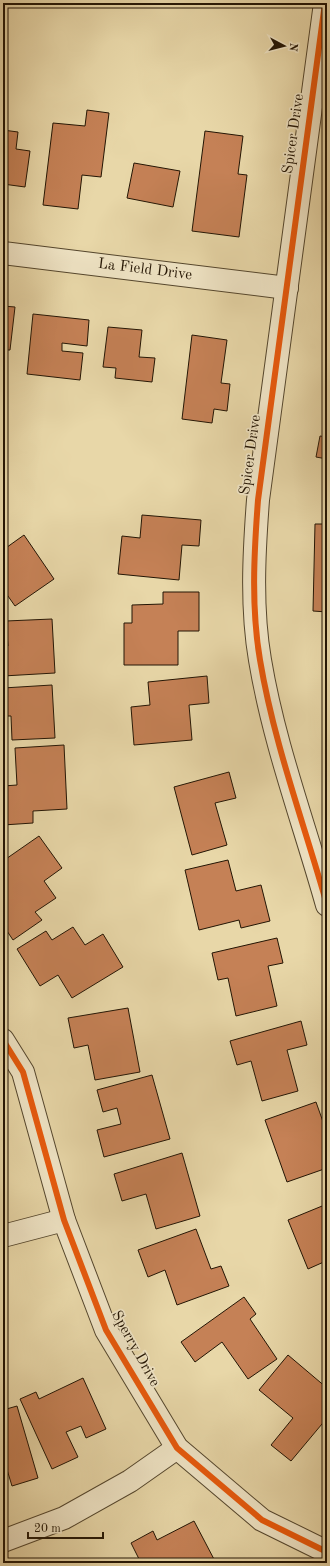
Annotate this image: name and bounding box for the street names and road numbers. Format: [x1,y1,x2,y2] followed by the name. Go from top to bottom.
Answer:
[281,93,307,175] street label: Spicer Drive
[97,257,193,283] street label: La Field Drive
[238,414,264,496] street label: Spicer Drive
[108,1308,162,1390] street label: Sperry Drive

